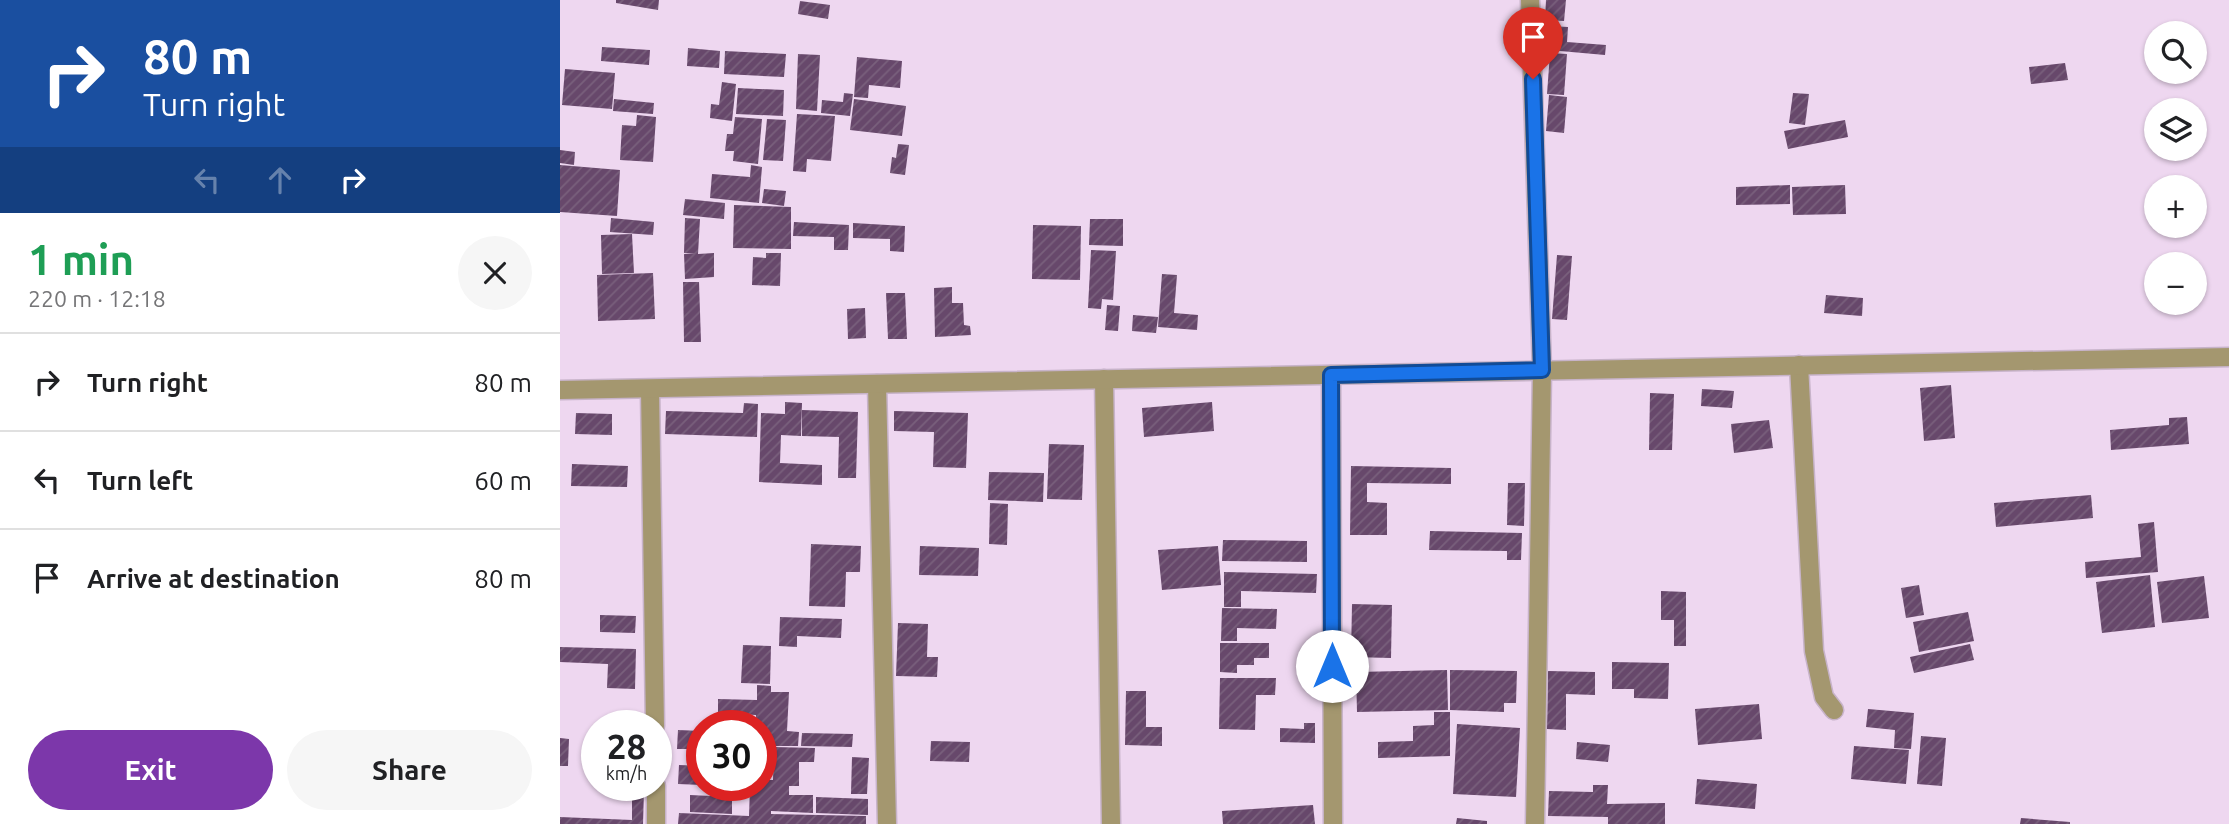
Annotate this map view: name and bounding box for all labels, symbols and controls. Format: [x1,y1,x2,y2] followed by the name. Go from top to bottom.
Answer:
[1503,7,1563,79] pin
[1514,18,1552,56] icon: arrive
[2144,21,2207,315] map controls
[2144,21,2207,84] button: search
[28,28,119,119] icon: right
[143,28,252,83] text: 80 m
[143,86,285,122] text: Turn right
[2144,98,2207,161] button: layers
[188,161,226,199] icon: left
[261,161,299,199] icon: ahead
[334,161,372,199] icon: right
[2144,175,2207,238] button: +
[28,236,134,283] text: 1 min
[458,236,532,310] button: close
[2144,252,2207,315] button: −
[28,286,166,311] text: 220 m · 12:18
[28,363,66,401] icon: right
[87,368,208,397] text: Turn right
[474,368,532,397] text: 80 m
[28,461,66,499] icon: left
[87,466,193,495] text: Turn left
[474,466,532,495] text: 60 m
[28,559,66,597] icon: arrive
[87,564,340,593] text: Arrive at destination
[474,564,532,593] text: 80 m
[1295,629,1369,703] position arrow
[686,710,777,801] speed limit sign: 30
[607,726,646,766] text: 28
[28,730,273,810] button: Exit
[287,730,532,810] button: Share
[606,763,647,783] text: km/h

